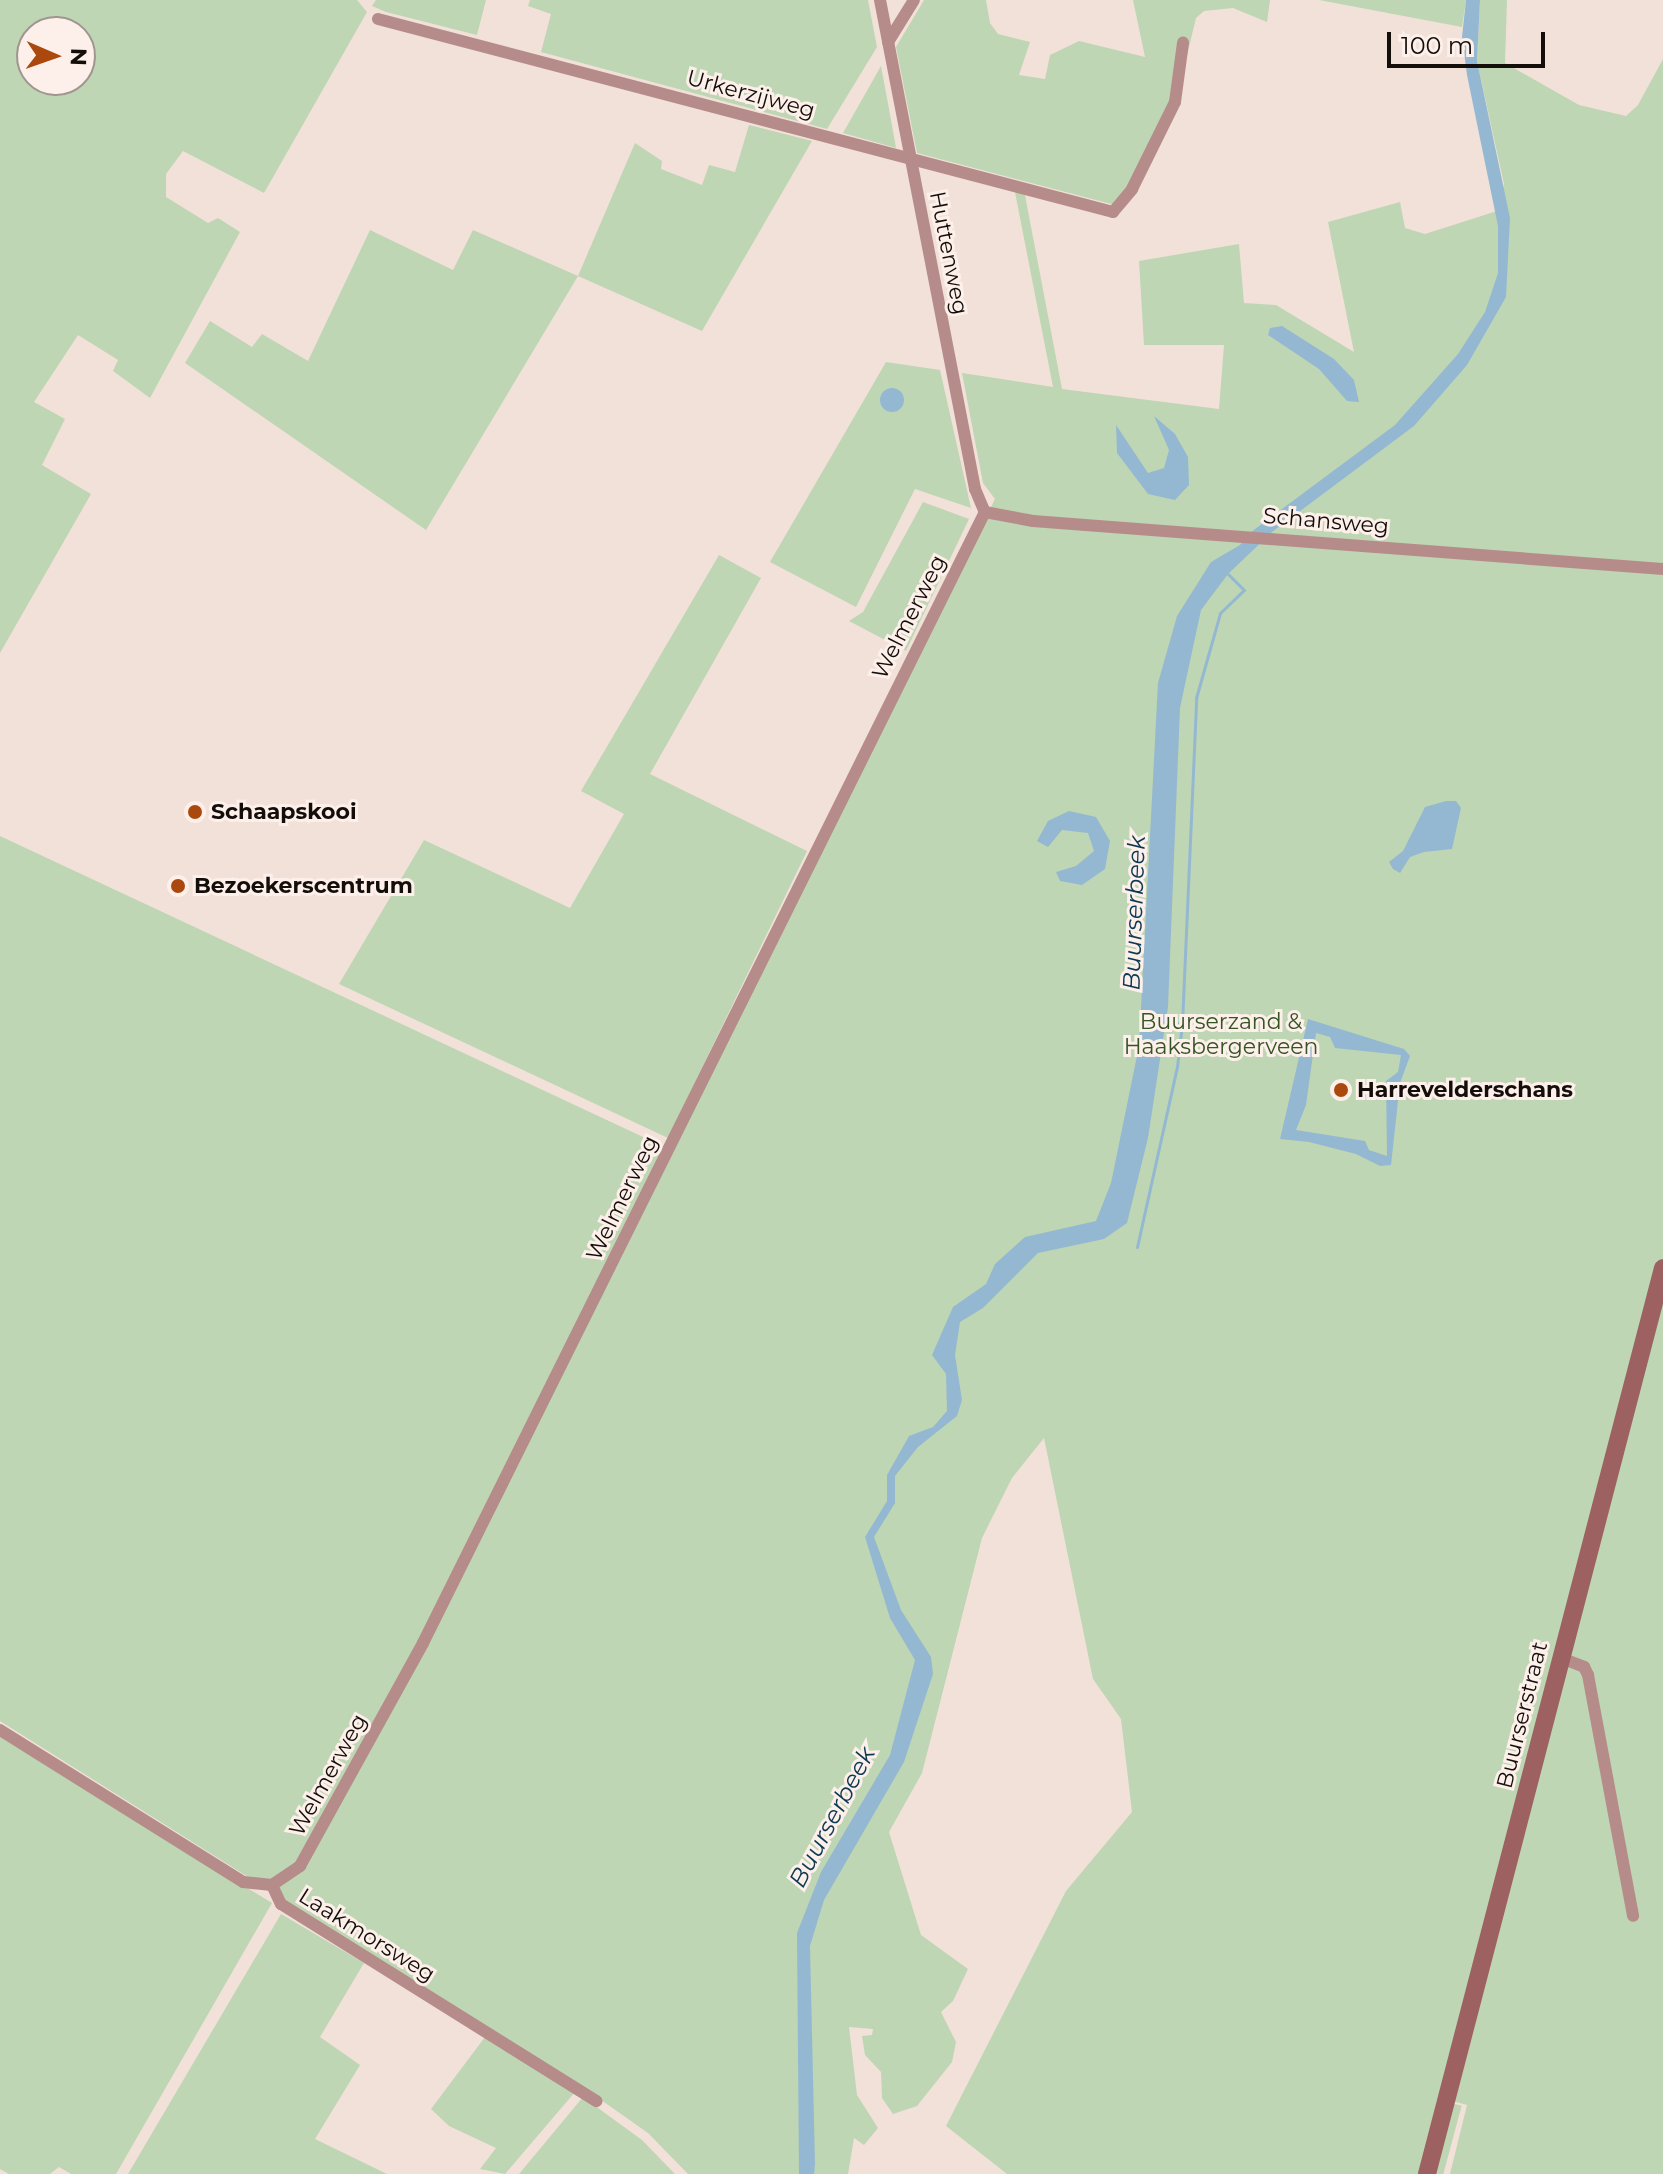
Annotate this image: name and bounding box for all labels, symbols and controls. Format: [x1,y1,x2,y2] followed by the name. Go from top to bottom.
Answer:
[16,16,96,96] north arrow
[1391,16,1549,66] scale bar
[1401,31,1473,60] text: 100 m
[65,47,92,66] text: N
[684,64,818,124] street label: Urkerzijweg
[924,189,974,317] street label: Huttenweg
[1262,502,1390,540] street label: Schansweg
[866,551,952,683] street label: Welmerweg
[211,799,357,825] place label: Schaapskooi
[186,803,204,821] marker: Schaapskooi
[1117,835,1151,991] water label: Buurserbeek
[194,873,413,899] place label: Bezoekerscentrum
[169,877,187,895] marker: Bezoekerscentrum
[1124,1008,1318,1060] park label: Buurserzand & Haaksbergerveen
[1357,1077,1573,1103] place label: Harrevelderschans
[1332,1081,1350,1099] marker: Harrevelderschans
[580,1131,664,1265] street label: Welmerweg
[1491,1639,1553,1791] street label: Buurserstraat
[284,1709,372,1841] street label: Welmerweg
[783,1742,881,1892] water label: Buurserbeek
[294,1883,440,1987] street label: Laakmorsweg

